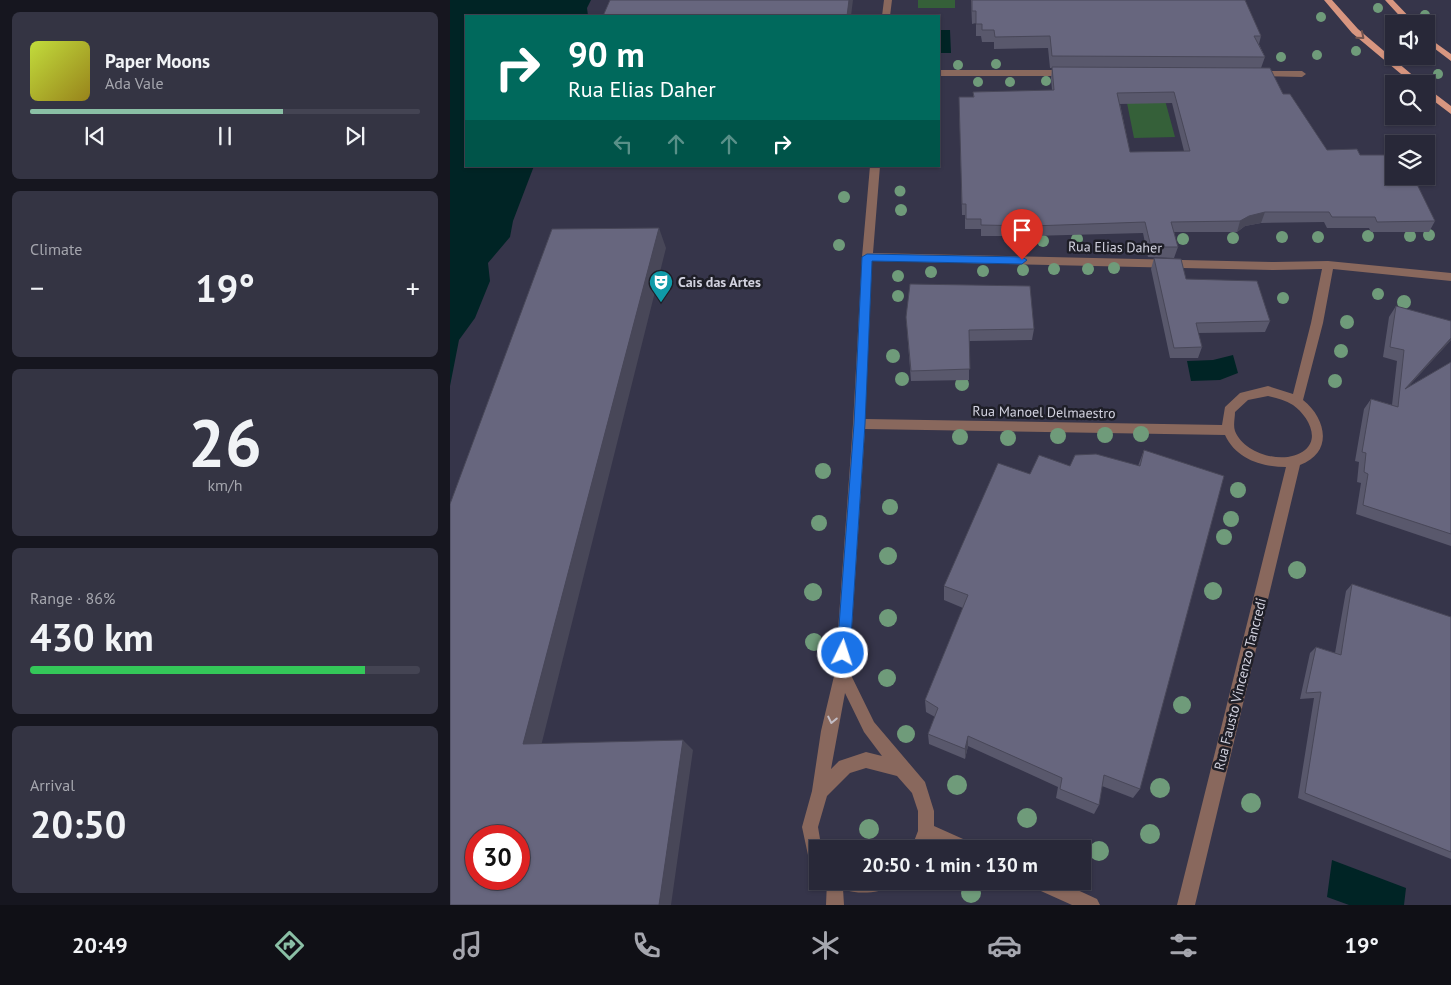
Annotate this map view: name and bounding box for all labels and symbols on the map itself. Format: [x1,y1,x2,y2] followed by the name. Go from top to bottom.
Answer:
[1355,30,1364,39] one-way arrow
[1001,209,1043,260] pin
[1068,237,1162,257] street label: Rua Elias Daher
[648,269,674,303] theatre icon: Cais das Artes
[678,273,761,291] place label: Cais das Artes
[972,402,1116,422] street label: Rua Manoel Delmaestro
[1210,596,1270,772] street label: Rua Fausto Vincenzo Tancredi
[816,626,868,678] position arrow
[827,715,837,724] one-way arrow
[465,825,530,890] speed limit sign: 30

